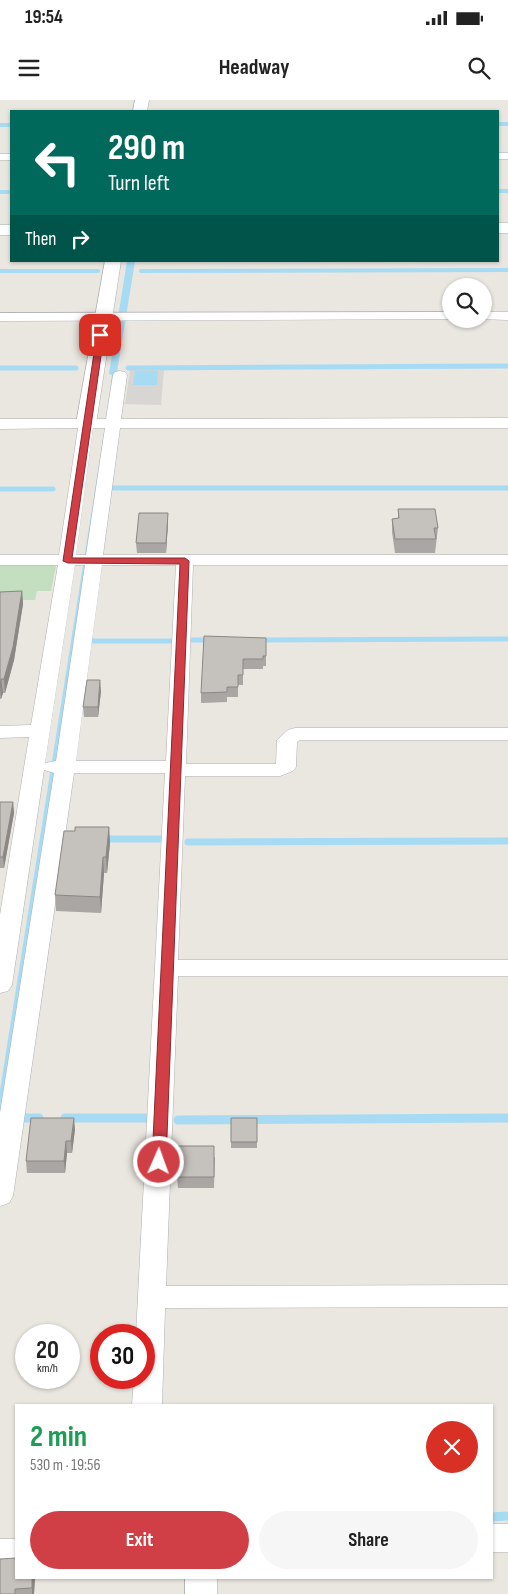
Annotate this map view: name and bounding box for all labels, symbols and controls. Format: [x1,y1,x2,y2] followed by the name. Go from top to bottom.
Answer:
[25,6,63,29] text: 19:54
[15,54,43,82] icon: menu
[219,54,289,81] text: Headway
[465,54,493,82] icon: search
[108,127,185,170] text: 290 m
[25,130,90,195] icon: left
[108,170,170,197] text: Turn left
[66,225,94,253] icon: right
[25,228,56,251] text: Then
[442,278,492,328] map controls
[442,278,492,328] button: search
[79,314,121,356] pin
[86,321,114,349] icon: arrive
[132,1135,184,1187] position arrow
[90,1324,155,1389] speed limit sign: 30
[36,1335,59,1366] text: 20
[37,1361,58,1376] text: km/h
[30,1419,87,1455] text: 2 min
[426,1421,478,1473] button: close
[30,1456,100,1475] text: 530 m · 19:56
[30,1511,249,1569] button: Exit
[259,1511,478,1569] button: Share

